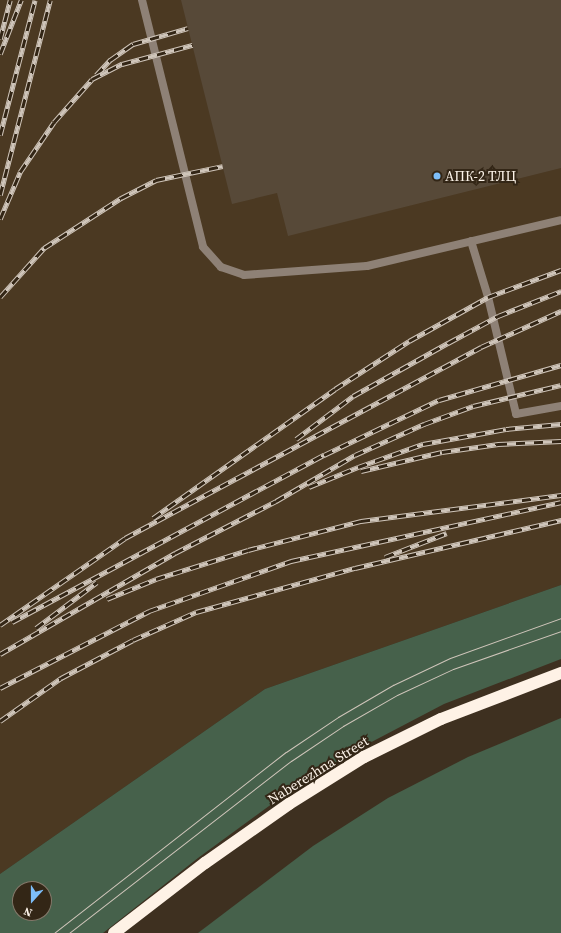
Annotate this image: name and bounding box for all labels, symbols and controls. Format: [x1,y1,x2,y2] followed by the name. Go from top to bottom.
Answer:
[445,168,517,184] place label: АПК-2 ТЛЦ
[432,171,442,181] marker: АПК-2 ТЛЦ
[265,732,371,808] street label: Naberezhna Street
[12,881,52,921] north arrow
[21,903,34,920] text: N

